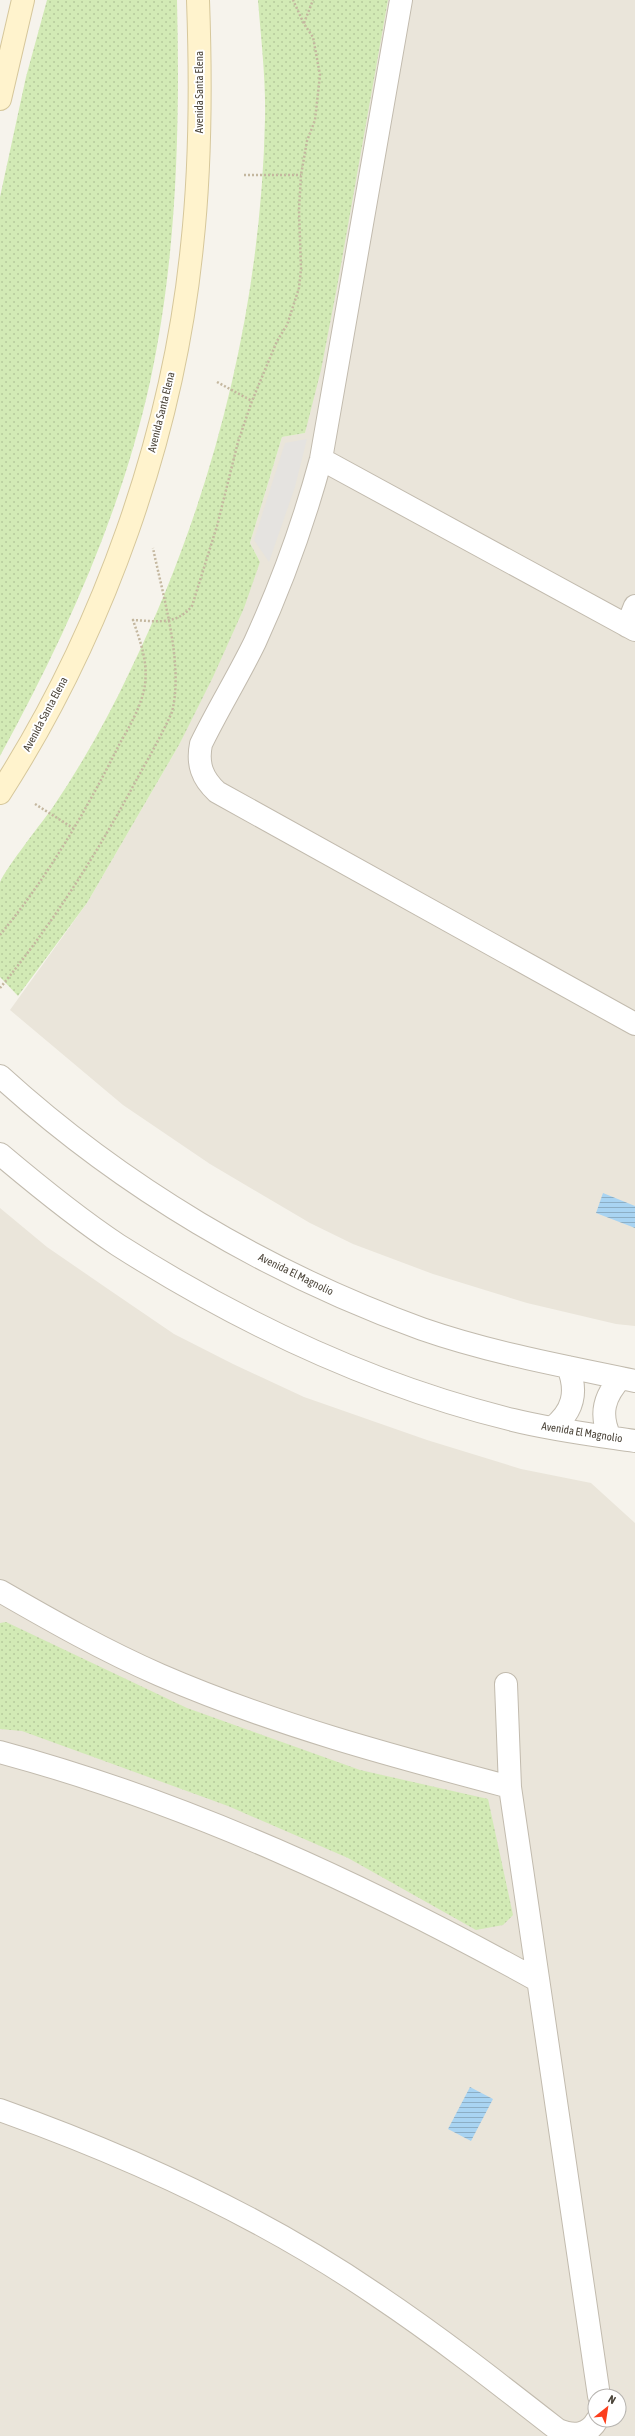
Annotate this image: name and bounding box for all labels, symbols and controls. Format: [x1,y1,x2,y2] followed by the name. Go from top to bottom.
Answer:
[193,51,205,133] street label: Avenida Santa Elena
[145,371,177,453] street label: Avenida Santa Elena
[20,675,70,753] street label: Avenida Santa Elena
[257,1251,335,1297] street label: Avenida El Magnolio
[541,1420,623,1444] street label: Avenida El Magnolio
[587,2388,627,2428] north arrow
[606,2393,618,2406] text: N

